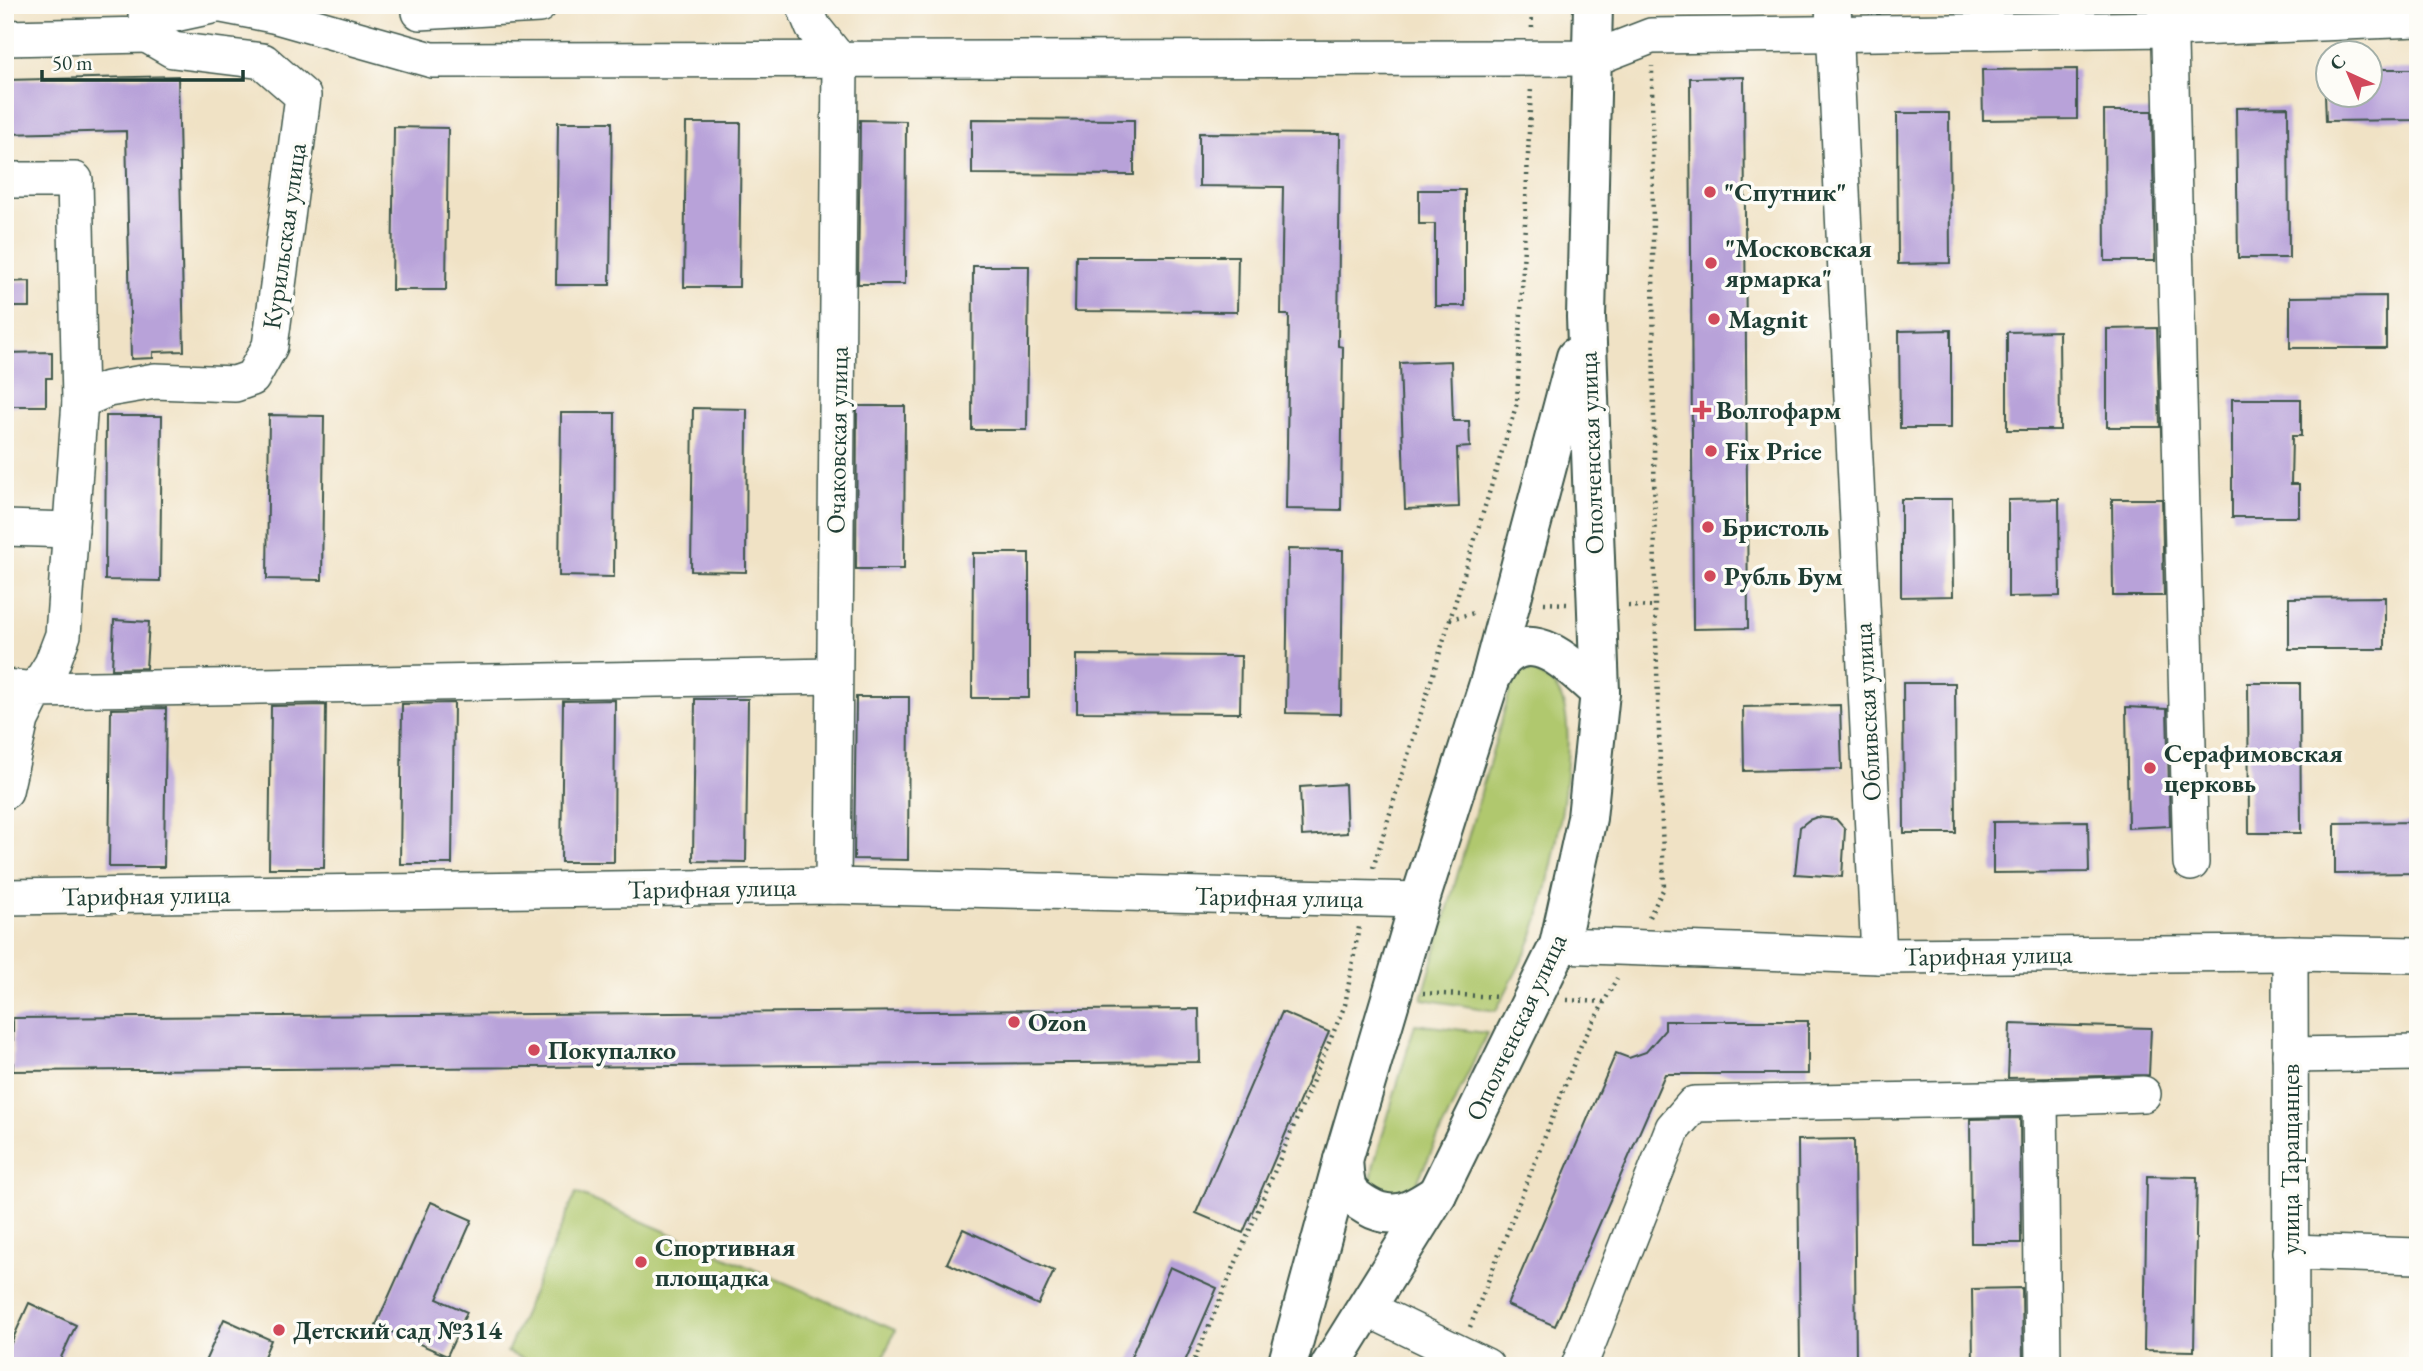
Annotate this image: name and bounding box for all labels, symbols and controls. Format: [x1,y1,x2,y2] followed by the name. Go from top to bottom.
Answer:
[42,38,243,82] scale bar
[2314,38,2384,108] north arrow
[2324,48,2351,76] text: С
[52,49,93,76] text: 50 m
[254,140,314,331] street label: Курильская улица
[1724,175,1847,209] place label: "Спутник"
[1702,184,1718,200] marker: "Спутник"
[1724,231,1872,295] place label: "Московская ярмарка"
[1703,255,1719,271] marker: "Московская ярмарка"
[1728,302,1808,336] place label: Magnit
[1706,311,1722,327] marker: Magnit
[818,345,856,534] street label: Очаковская улица
[1570,350,1612,555] street label: Ополченская улица
[1716,393,1842,427] place label: Волгофарм
[1694,402,1710,418] marker: Волгофарм
[1725,434,1822,468] place label: Fix Price
[1703,443,1719,459] marker: Fix Price
[1722,510,1829,544] place label: Бристоль
[1700,519,1716,535] marker: Бристоль
[1724,559,1843,593] place label: Рубль Бум
[1702,568,1718,584] marker: Рубль Бум
[1845,621,1889,802] street label: Обливская улица
[2164,736,2343,800] place label: Серафимовская церковь
[2142,760,2158,776] marker: Серафимовская церковь
[627,870,797,906] street label: Тарифная улица
[61,877,231,913] street label: Тарифная улица
[1194,879,1364,915] street label: Тарифная улица
[1458,927,1575,1126] street label: Ополченская улица
[1903,937,2073,973] street label: Тарифная улица
[1028,1005,1087,1039] place label: Ozon
[1006,1014,1022,1030] marker: Ozon
[548,1033,676,1067] place label: Покупалко
[526,1042,542,1058] marker: Покупалко
[2273,1064,2307,1254] street label: улица Таращанцев
[655,1230,795,1294] place label: Спортивная площадка
[633,1254,649,1270] marker: Спортивная площадка
[293,1313,502,1347] place label: Детский сад №314
[271,1322,287,1338] marker: Детский сад №314

